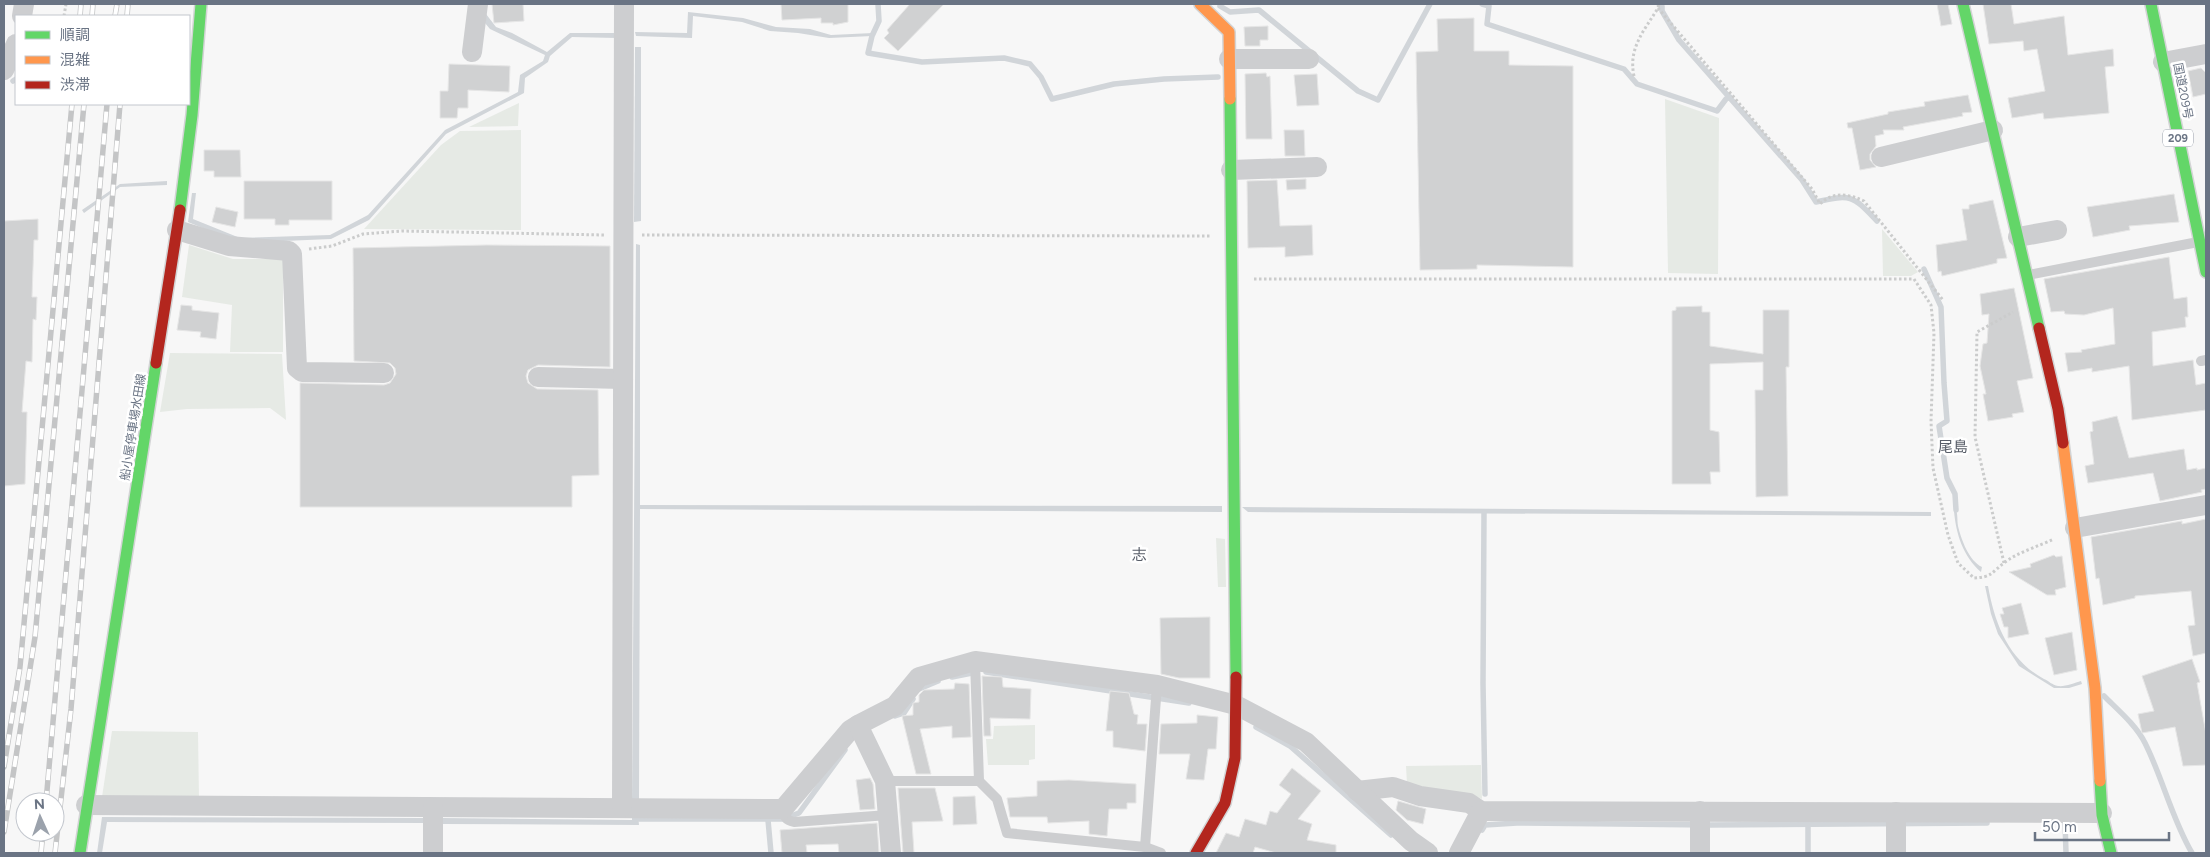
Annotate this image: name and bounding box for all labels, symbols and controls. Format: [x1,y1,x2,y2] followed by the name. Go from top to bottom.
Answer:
[15,15,190,105] legend
[60,26,90,44] text: 順調
[60,51,90,69] text: 混雑
[2171,62,2195,120] street label: 国道209号
[60,76,90,94] text: 渋滞
[2163,130,2193,146] road number: 209
[118,373,148,481] street label: 船小屋停車場水田線
[1938,438,1968,456] district label: 尾島
[1131,546,1147,564] district label: 志
[15,792,65,842] north arrow
[33,796,45,813] text: N
[2035,810,2169,842] scale bar
[2042,818,2077,836] text: 50 m

